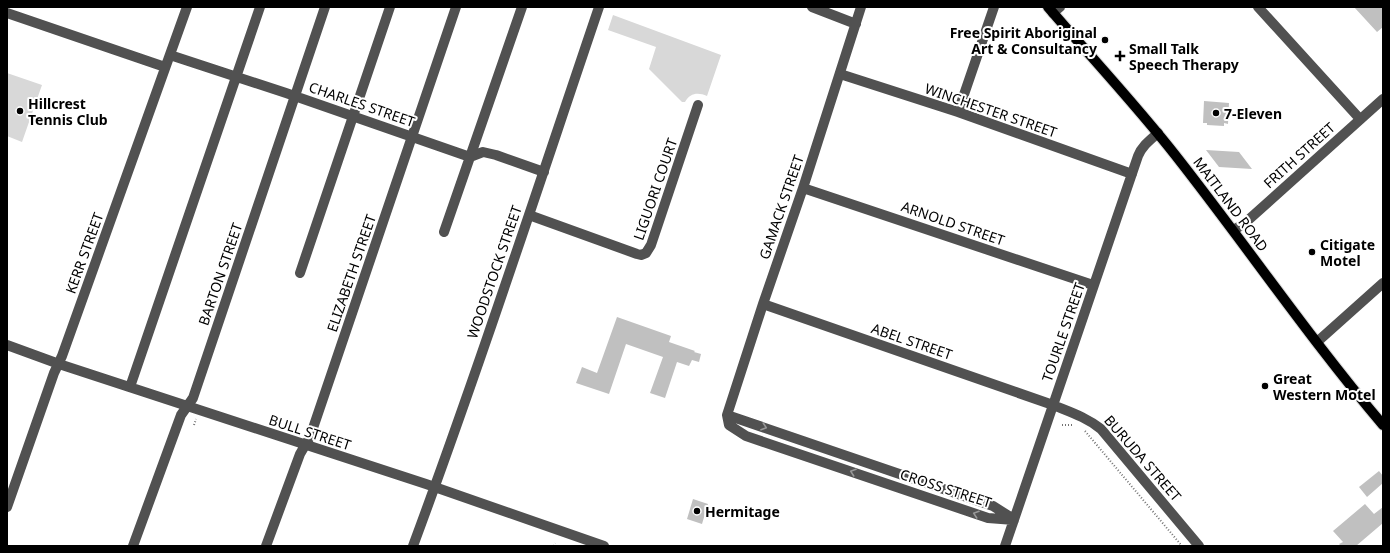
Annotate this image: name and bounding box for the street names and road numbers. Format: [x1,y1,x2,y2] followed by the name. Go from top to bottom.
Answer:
[306,77,418,131] street label: CHARLES STREET
[922,78,1060,142] street label: WINCHESTER STREET
[1259,118,1339,192] street label: FRITH STREET
[629,135,681,243] street label: LIGUORI COURT
[754,152,808,262] street label: GAMACK STREET
[1189,153,1273,255] street label: MAITLAND ROAD
[899,196,1007,250] street label: ARNOLD STREET
[462,203,526,341] street label: WOODSTOCK STREET
[61,210,108,296] street label: KERR STREET
[322,212,380,334] street label: ELIZABETH STREET
[194,220,246,328] street label: BARTON STREET
[1037,280,1089,384] street label: TOURLE STREET
[869,318,955,364] street label: ABEL STREET
[267,410,354,454] street label: BULL STREET
[1100,411,1186,505] street label: BURUDA STREET
[898,464,994,512] street label: CROSS STREET

